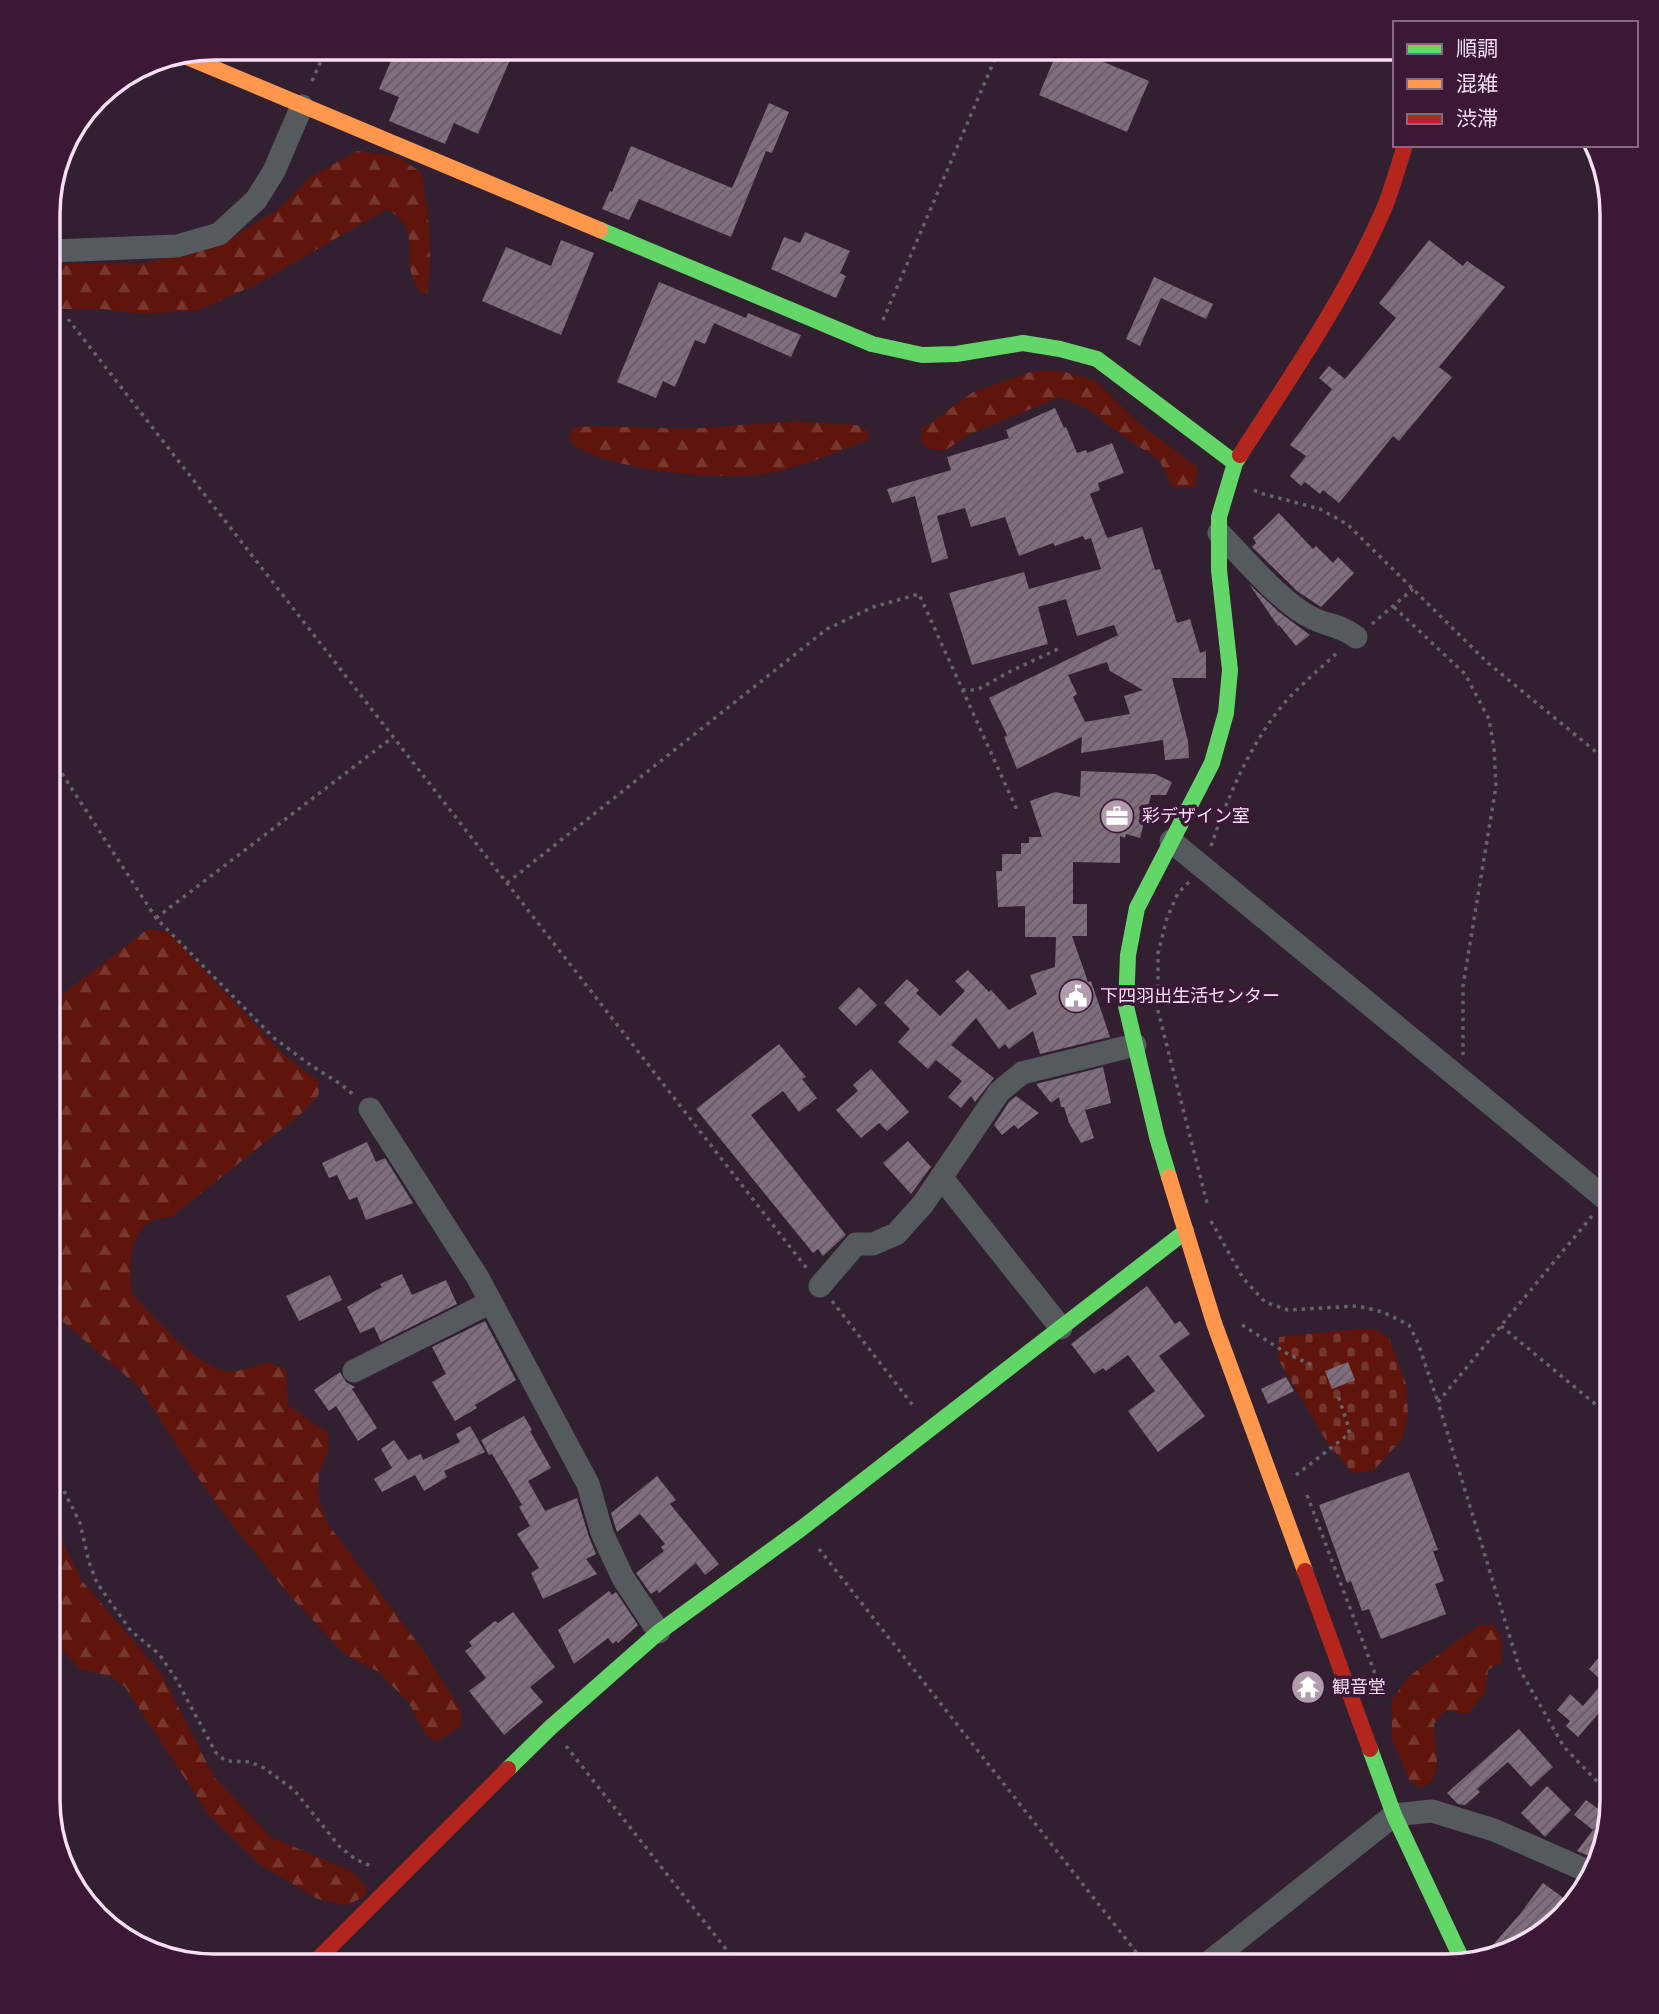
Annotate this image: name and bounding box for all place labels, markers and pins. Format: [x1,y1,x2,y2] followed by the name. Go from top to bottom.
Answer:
[1098,797,1136,835] office icon: 彩デザイン室
[1142,805,1250,827] place label: 彩デザイン室
[1057,977,1095,1015] public building icon: 下四羽出生活センター
[1100,985,1280,1007] place label: 下四羽出生活センター
[1289,1668,1327,1706] temple icon: 観音堂
[1332,1676,1386,1698] place label: 観音堂

